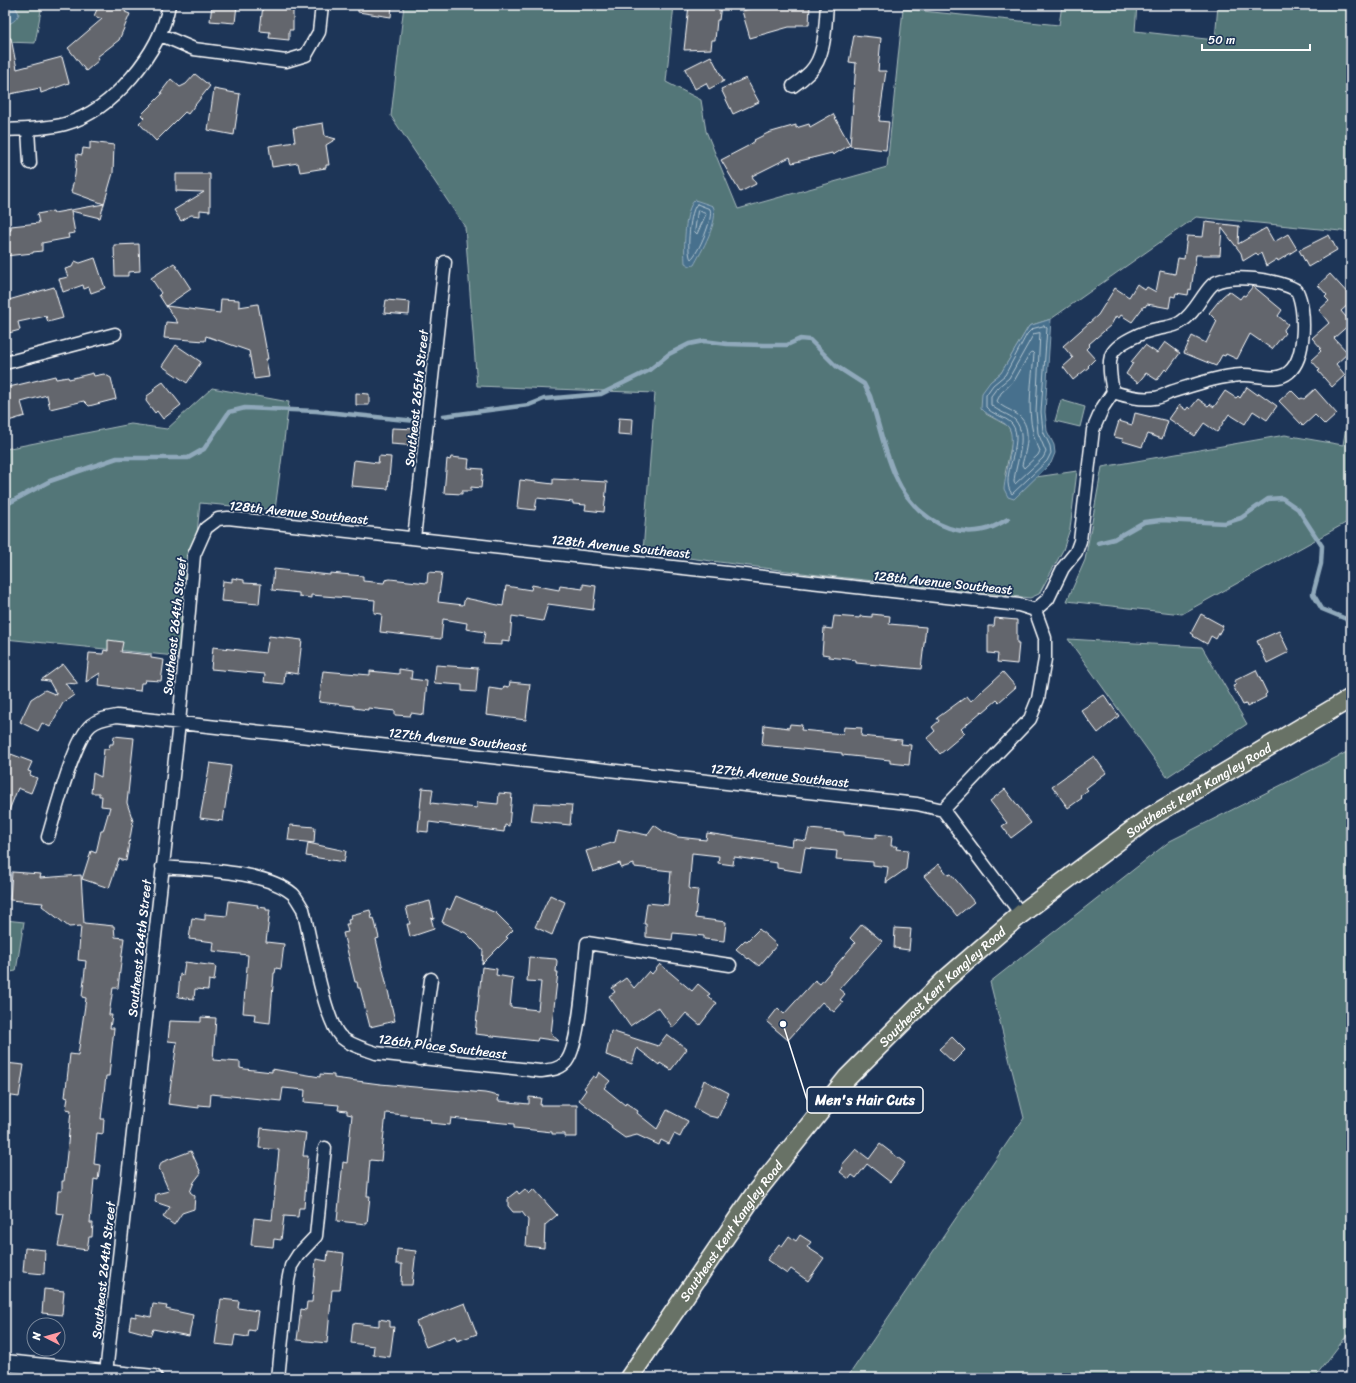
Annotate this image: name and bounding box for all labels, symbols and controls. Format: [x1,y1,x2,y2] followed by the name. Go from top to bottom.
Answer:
[1202,26,1310,52] scale bar
[1208,29,1235,51] text: 50 m
[398,328,435,468] street label: Southeast 265th Street
[228,494,370,531] street label: 128th Avenue Southeast
[550,528,692,565] street label: 128th Avenue Southeast
[156,555,193,696] street label: Southeast 264th Street
[872,564,1014,601] street label: 128th Avenue Southeast
[387,721,529,758] street label: 127th Avenue Southeast
[1120,736,1277,844] street label: Southeast Kent Kangley Road
[709,757,851,794] street label: 127th Avenue Southeast
[121,877,158,1018] street label: Southeast 264th Street
[873,920,1012,1053] street label: Southeast Kent Kangley Road
[377,1027,509,1066] street label: 126th Place Southeast
[807,1087,923,1113] callout: Men's Hair Cuts
[814,1088,916,1113] text: Men's Hair Cuts
[673,1155,790,1306] street label: Southeast Kent Kangley Road
[85,1199,122,1340] street label: Southeast 264th Street
[26,1317,66,1357] north arrow
[27,1331,46,1342] text: N

